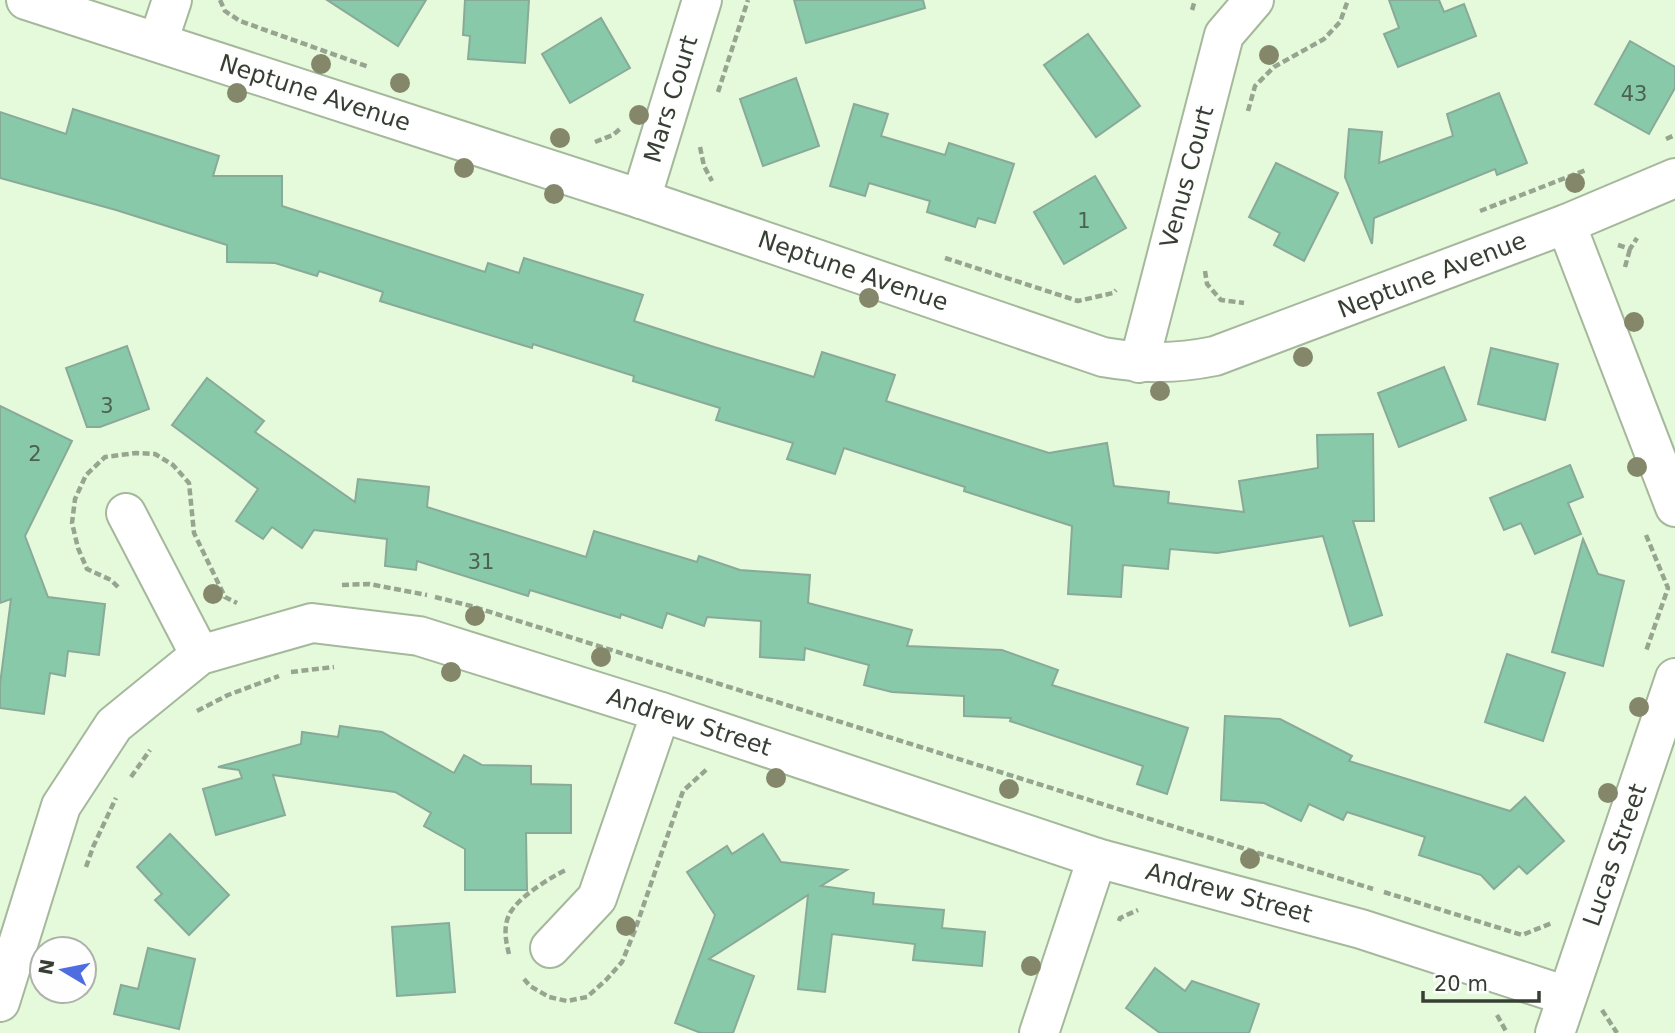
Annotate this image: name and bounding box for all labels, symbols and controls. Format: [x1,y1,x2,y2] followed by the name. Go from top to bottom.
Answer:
[638,32,704,166] street label: Mars Court
[216,49,414,137] street label: Neptune Avenue
[1621,82,1647,106] house number: 43
[1155,103,1219,251] street label: Venus Court
[1077,209,1091,233] house number: 1
[754,225,952,317] street label: Neptune Avenue
[1334,226,1530,324] street label: Neptune Avenue
[100,394,114,418] house number: 3
[28,442,42,466] house number: 2
[468,550,494,574] house number: 31
[603,682,775,762] street label: Andrew Street
[1577,780,1653,930] street label: Lucas Street
[1143,857,1315,929] street label: Andrew Street
[28,935,98,1005] north arrow
[34,957,58,977] text: N
[1423,960,1538,1004] scale bar
[1434,972,1488,996] text: 20 m

